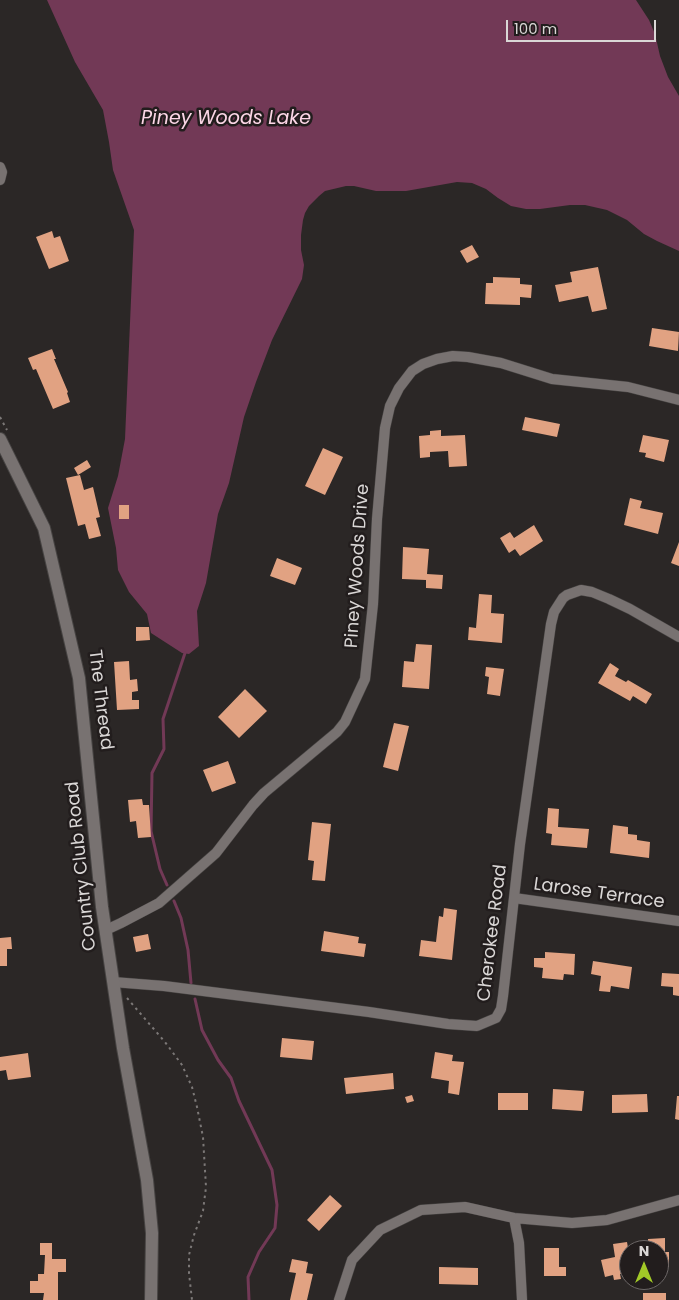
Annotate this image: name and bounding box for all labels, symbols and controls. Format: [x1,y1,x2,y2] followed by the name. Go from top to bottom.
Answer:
[509,10,659,42] scale bar
[514,18,557,39] text: 100 m
[141,108,311,130] water label: Piney Woods Lake
[341,483,375,649] street label: Piney Woods Drive
[83,649,117,751] street label: The Thread
[62,780,102,952] street label: Country Club Road
[474,863,512,1003] street label: Cherokee Road
[532,874,666,914] street label: Larose Terrace
[619,1240,669,1290] north arrow
[639,1241,649,1261] text: N

